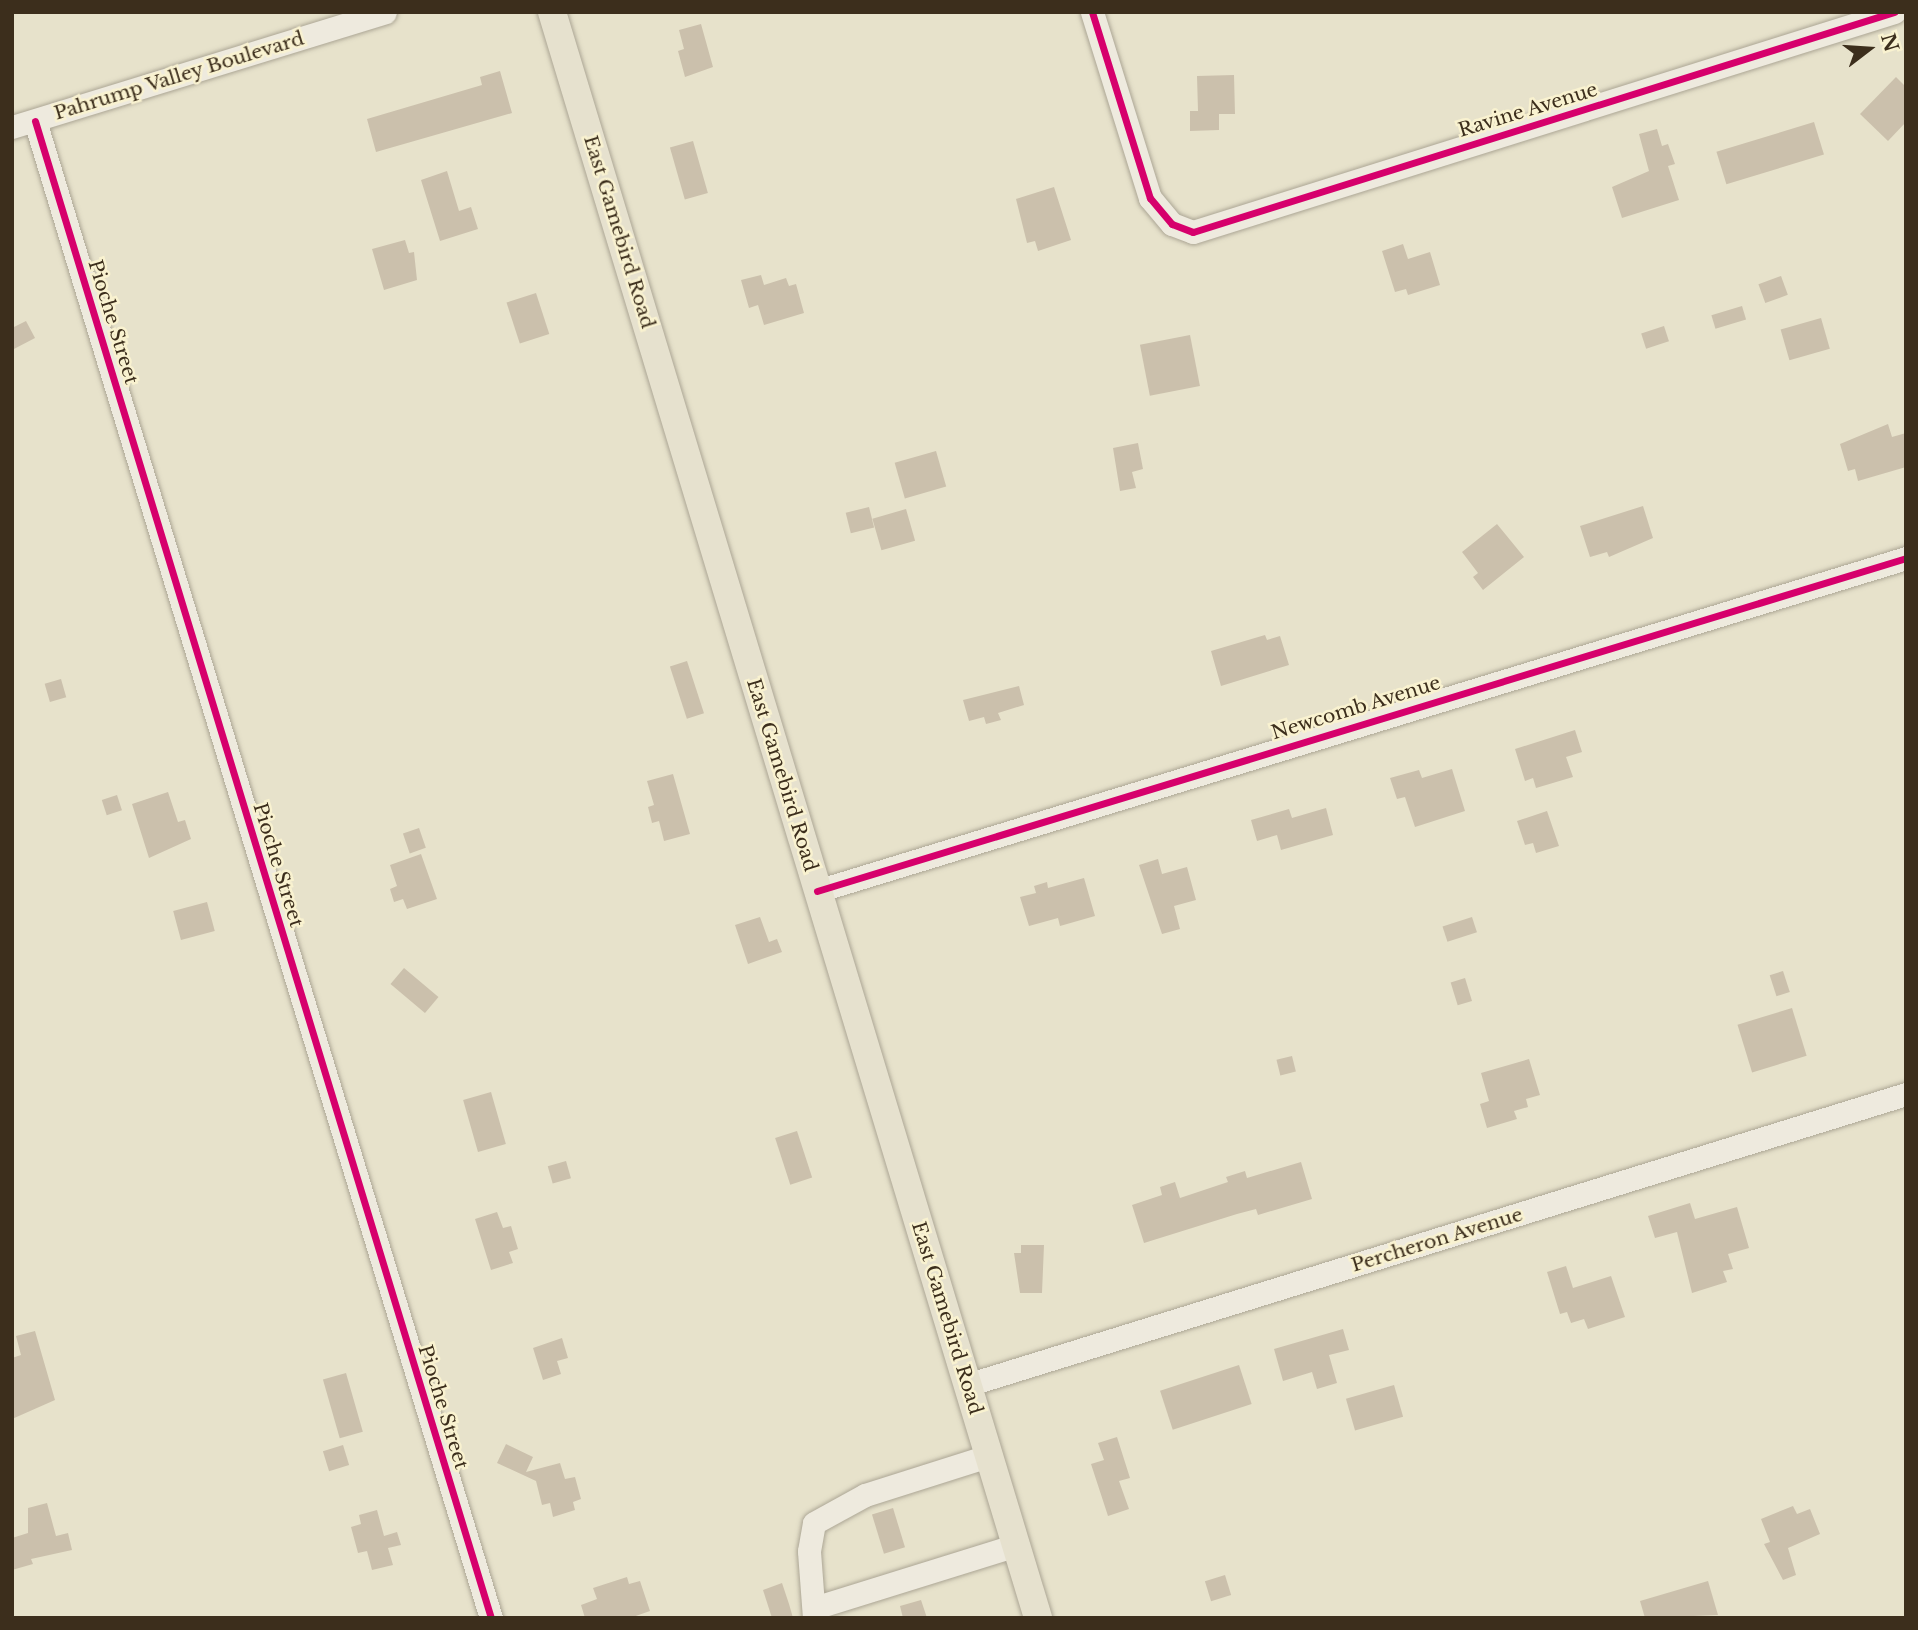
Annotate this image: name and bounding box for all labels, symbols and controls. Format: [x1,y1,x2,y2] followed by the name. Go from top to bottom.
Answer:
[1834,14,1904,84] north arrow
[51,27,307,125] street label: Pahrump Valley Boulevard
[1876,31,1903,55] text: N
[1455,78,1601,142] street label: Ravine Avenue
[579,133,659,331] street label: East Gamebird Road
[83,257,143,387] street label: Pioche Street
[1268,671,1444,745] street label: Newcomb Avenue
[742,676,822,874] street label: East Gamebird Road
[248,800,308,930] street label: Pioche Street
[1348,1203,1526,1277] street label: Percheron Avenue
[907,1219,987,1417] street label: East Gamebird Road
[413,1342,473,1472] street label: Pioche Street

